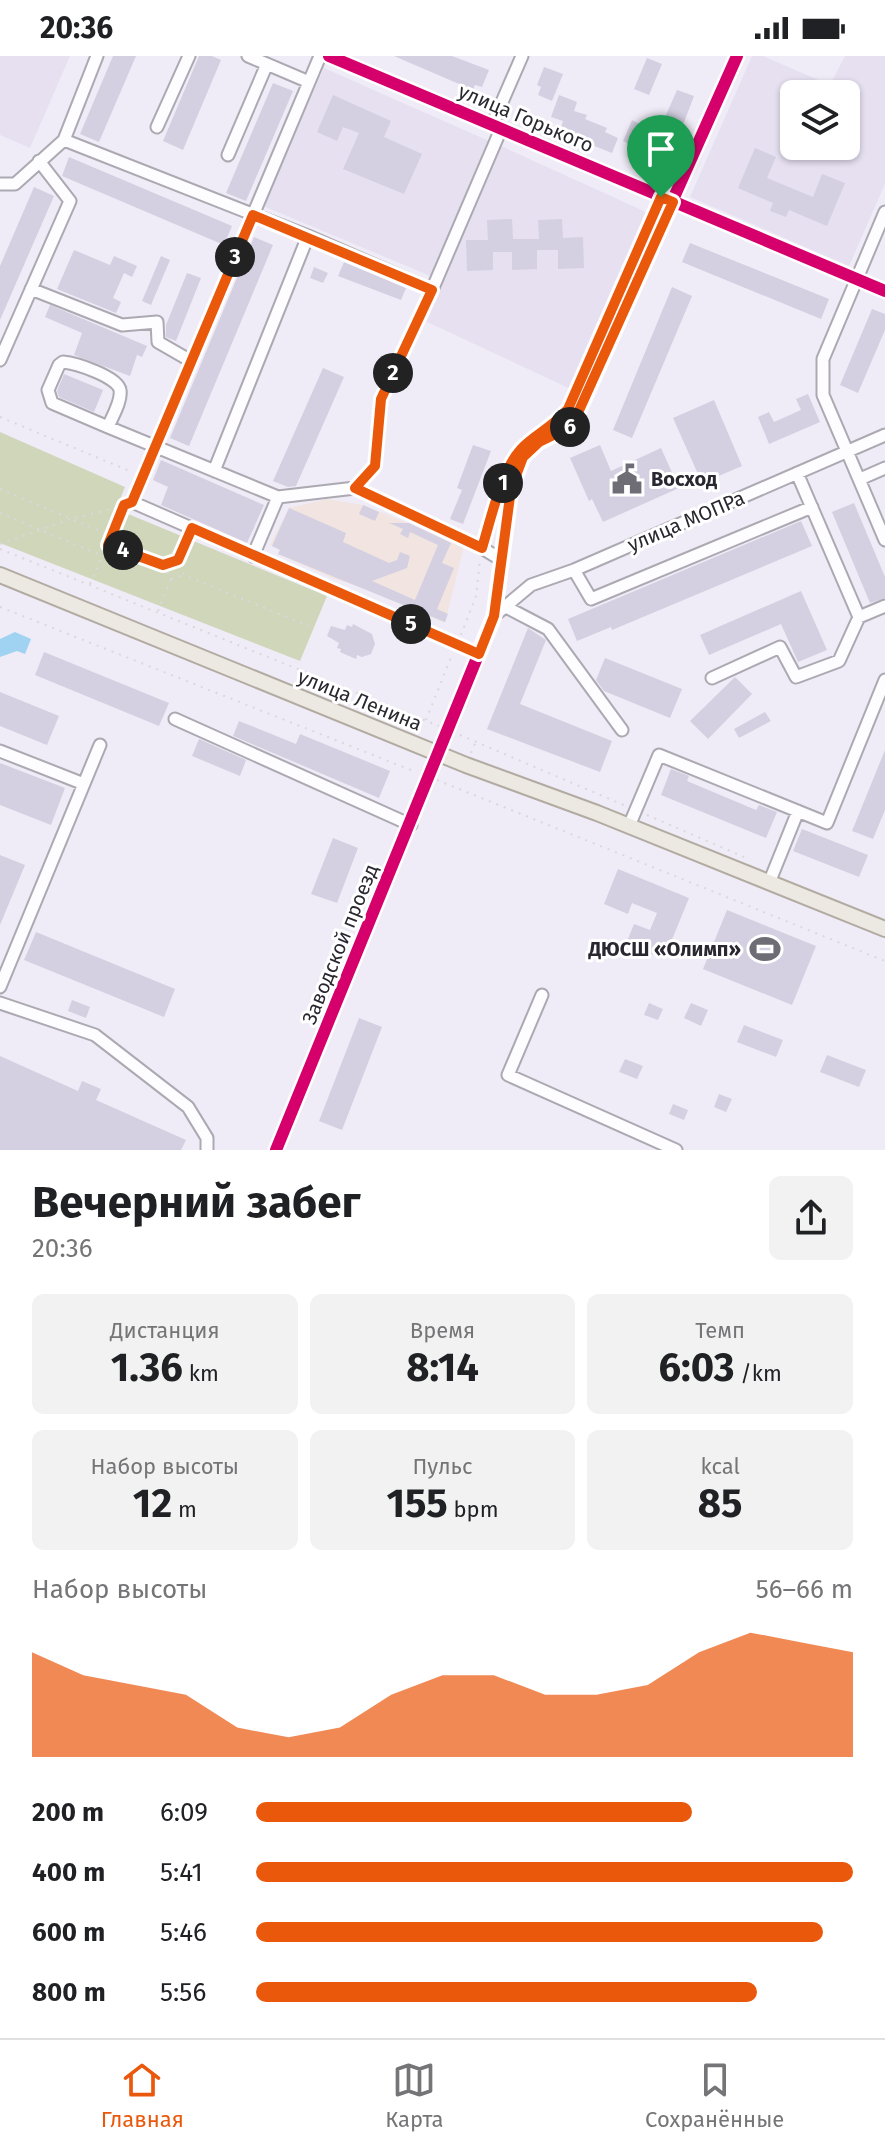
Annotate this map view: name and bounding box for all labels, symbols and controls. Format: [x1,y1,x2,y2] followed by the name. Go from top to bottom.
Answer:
[40,10,113,46] text: 20:36
[455,79,597,157] street label: улица Горького
[780,80,860,160] map controls
[780,80,860,160] button: layers
[627,115,695,197] pin
[639,127,683,171] icon: arrive
[215,237,255,277] pin: 3
[229,243,241,270] text: 3
[373,353,413,393] pin: 2
[387,359,399,386] text: 2
[550,407,590,447] pin: 6
[564,413,576,440] text: 6
[610,462,644,496] public building icon: Восход
[483,463,523,503] pin: 1
[651,467,717,491] place label: Восход
[498,469,508,496] text: 1
[624,486,748,556] street label: улица МОПРа
[103,530,143,570] pin: 4
[117,536,129,563] text: 4
[391,604,431,644] pin: 5
[405,610,417,637] text: 5
[294,664,426,736] street label: улица Ленина
[297,860,383,1028] street label: Заводской проезд
[748,932,782,966] sports icon: ДЮСШ «Олимп»
[587,937,741,961] place label: ДЮСШ «Олимп»
[32,1176,361,1229] text: Вечерний забег
[769,1176,853,1260] button: share
[32,1233,93,1264] text: 20:36
[110,1317,220,1344] text: Дистанция
[410,1317,475,1344] text: Время
[695,1317,745,1344] text: Темп
[111,1344,183,1392] text: 1.36
[406,1344,479,1392] text: 8:14
[658,1344,734,1392] text: 6:03
[183,1360,219,1387] text: km
[734,1360,782,1387] text: /km
[91,1453,239,1480] text: Набор высоты
[413,1453,472,1480] text: Пульс
[700,1453,740,1480] text: kcal
[133,1480,172,1528] text: 12
[386,1480,448,1528] text: 155
[698,1480,743,1528] text: 85
[172,1496,197,1523] text: m
[448,1496,499,1523] text: bpm
[32,1574,207,1605] text: Набор высоты
[756,1574,853,1605] text: 56–66 m
[32,1797,104,1828] text: 200 m
[160,1797,208,1828] text: 6:09
[32,1857,105,1888] text: 400 m
[160,1857,203,1888] text: 5:41
[32,1917,105,1948] text: 600 m
[160,1917,207,1948] text: 5:46
[32,1977,106,2008] text: 800 m
[160,1977,206,2008] text: 5:56
[101,2058,184,2133] tab: Главная
[385,2058,444,2133] tab: Карта
[645,2058,784,2133] tab: Сохранённые

